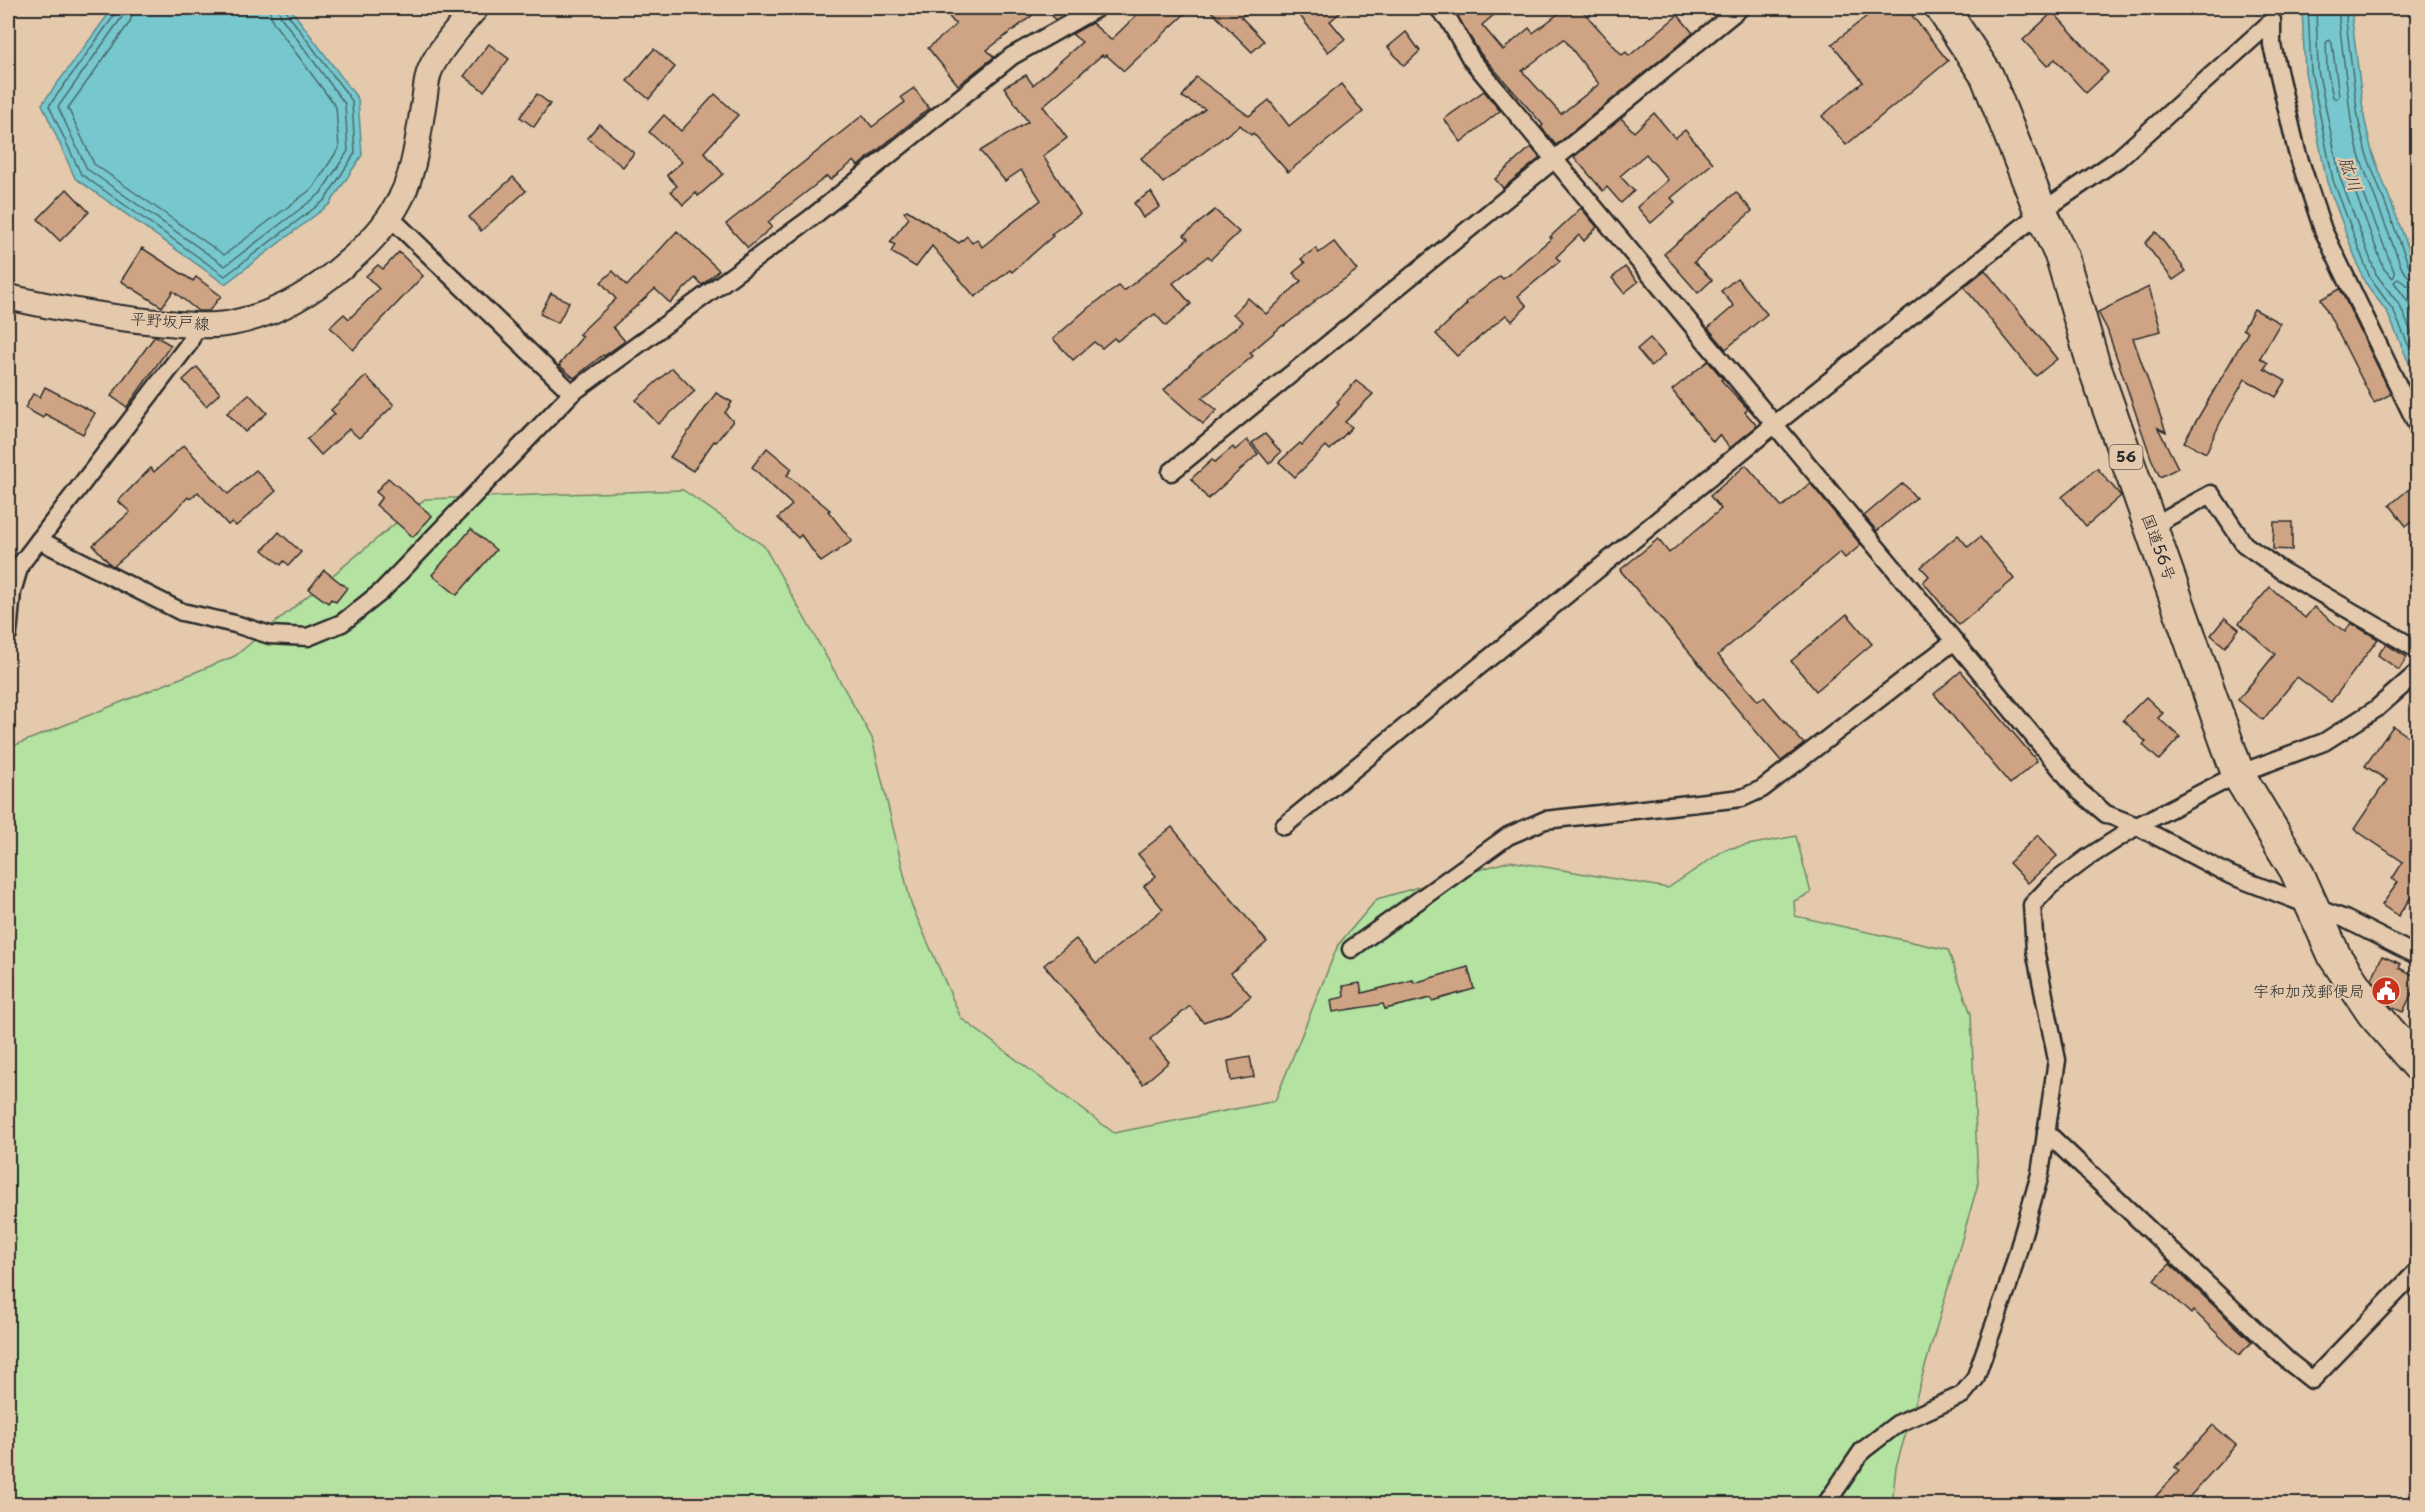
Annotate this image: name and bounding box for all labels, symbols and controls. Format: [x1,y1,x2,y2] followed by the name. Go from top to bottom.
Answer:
[2333,152,2370,195] water label: 肱川
[129,305,211,335] street label: 平野坂戸線
[2110,445,2142,469] road number: 56
[2137,510,2183,583] street label: 国道56号
[2370,975,2402,1007] public building icon: 宇和加茂郵便局
[2253,978,2365,1002] place label: 宇和加茂郵便局

